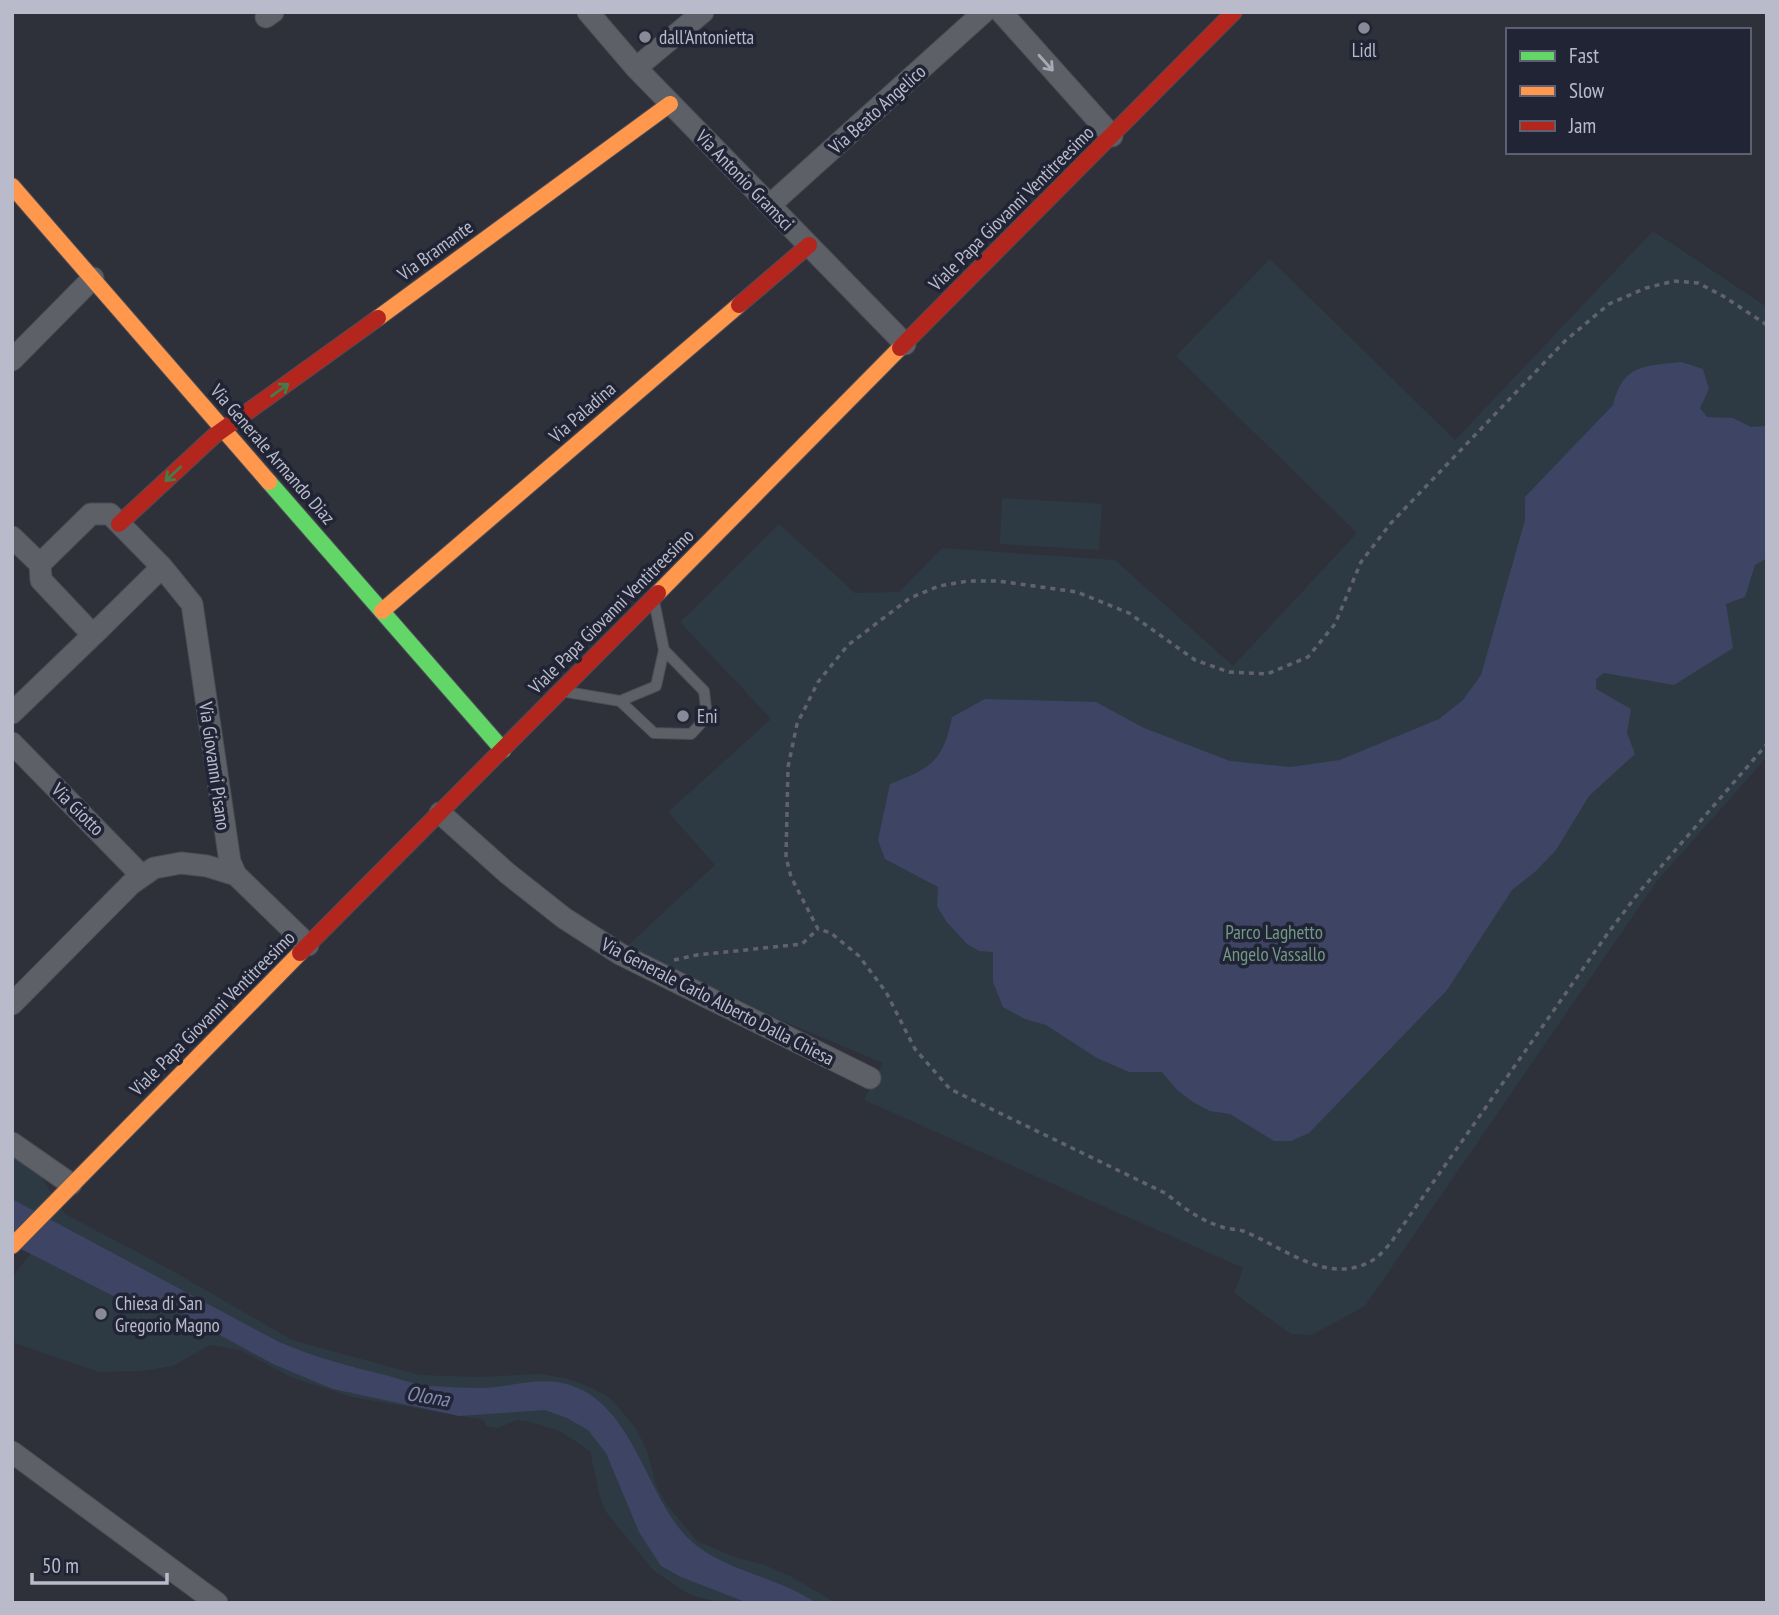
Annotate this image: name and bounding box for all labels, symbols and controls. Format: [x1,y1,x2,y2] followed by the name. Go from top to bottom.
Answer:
[1356,20,1372,36] marker: Lidl
[659,25,754,49] place label: dall'Antonietta
[1506,28,1751,154] legend
[637,29,653,45] marker: dall'Antonietta
[1352,38,1377,62] place label: Lidl
[1569,42,1599,69] text: Fast
[1038,54,1054,72] one-way arrow
[823,59,930,160] street label: Via Beato Angelico
[1569,77,1605,104] text: Slow
[1568,112,1596,139] text: Jam
[923,120,1099,296] street label: Viale Papa Giovanni Ventitreesimo
[690,124,799,236] street label: Via Antonio Gramsci
[392,214,478,286] street label: Via Bramante
[543,377,620,448] street label: Via Paladina
[205,378,341,529] street label: Via Generale Armando Diaz
[270,383,289,397] one-way arrow
[164,466,182,482] one-way arrow
[523,523,699,699] street label: Viale Papa Giovanni Ventitreesimo
[194,699,236,832] street label: Via Giovanni Pisano
[697,704,718,728] place label: Eni
[675,708,691,724] marker: Eni
[46,777,109,840] street label: Via Giotto
[1223,920,1325,966] park label: Parco Laghetto Angelo Vassallo
[124,925,300,1101] street label: Viale Papa Giovanni Ventitreesimo
[597,931,838,1070] street label: Via Generale Carlo Alberto Dalla Chiesa
[115,1291,220,1337] place label: Chiesa di San Gregorio Magno
[93,1306,109,1322] marker: Chiesa di San Gregorio Magno
[405,1379,453,1413] water label: Olona
[32,1542,166,1586] scale bar
[42,1552,79,1579] text: 50 m

